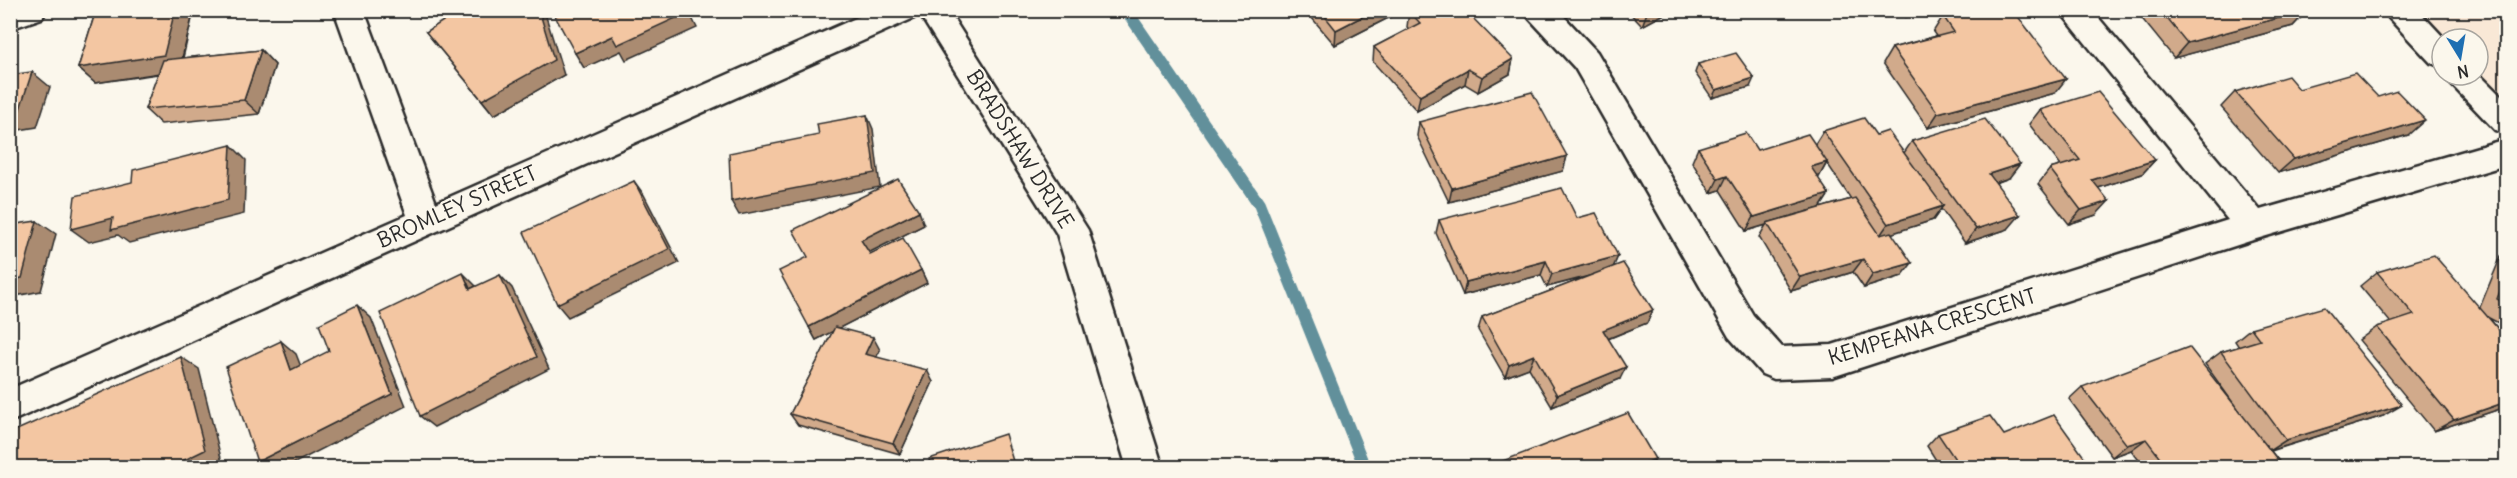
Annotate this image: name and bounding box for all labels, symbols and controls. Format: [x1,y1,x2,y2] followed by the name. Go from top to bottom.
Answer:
[2430,27,2490,87] north arrow
[2456,61,2470,83] text: N
[961,64,1080,233] street label: BRADSHAW DRIVE
[373,159,541,254] street label: BROMLEY STREET
[1825,282,2039,371] street label: KEMPEANA CRESCENT

